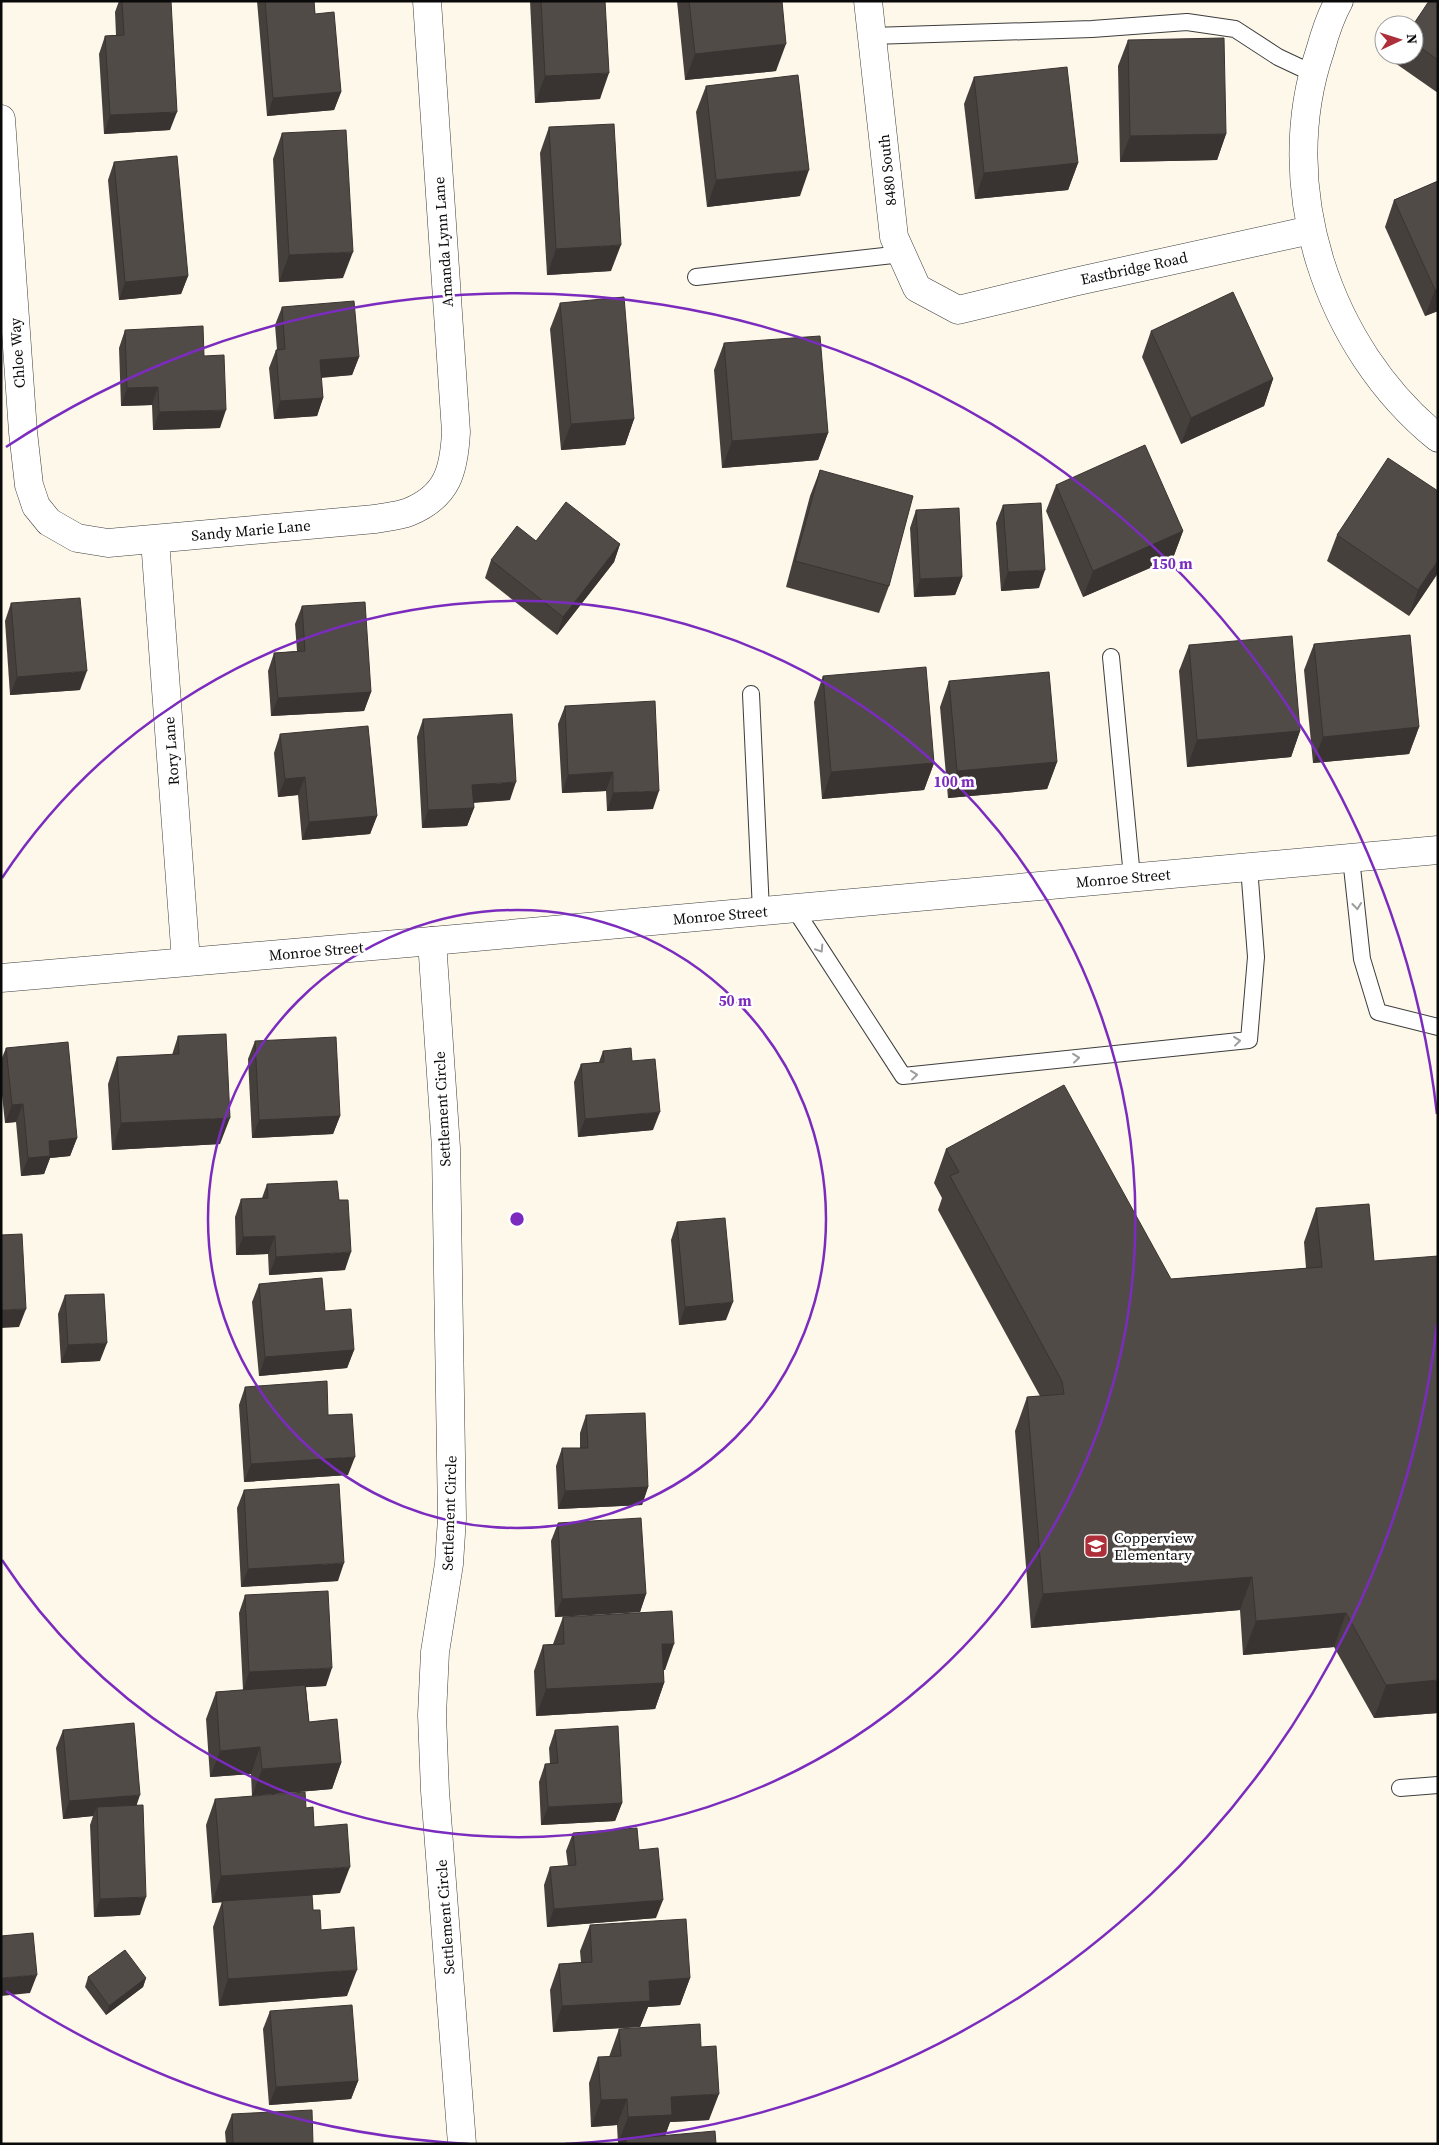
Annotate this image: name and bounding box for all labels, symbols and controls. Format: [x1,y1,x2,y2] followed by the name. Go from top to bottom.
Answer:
[1374,15,1424,65] north arrow
[1402,33,1422,45] text: N
[873,133,901,207] street label: 8480 South
[428,176,458,308] street label: Amanda Lynn Lane
[1079,246,1190,290] street label: Eastbridge Road
[4,317,30,389] street label: Chloe Way
[190,514,312,546] street label: Sandy Marie Lane
[1151,553,1193,574] text: 150 m
[158,716,184,786] street label: Rory Lane
[933,771,975,792] text: 100 m
[1075,863,1171,893] street label: Monroe Street
[672,900,768,930] street label: Monroe Street
[1351,903,1362,911] one-way arrow
[268,936,364,966] street label: Monroe Street
[814,944,824,953] one-way arrow
[718,990,752,1011] text: 50 m
[1234,1036,1242,1047] one-way arrow
[428,1051,456,1167] street label: Settlement Circle
[1072,1053,1080,1064] one-way arrow
[910,1070,918,1081] one-way arrow
[508,1210,526,1228] centre of rings
[436,1455,462,1571] street label: Settlement Circle
[1114,1527,1195,1565] place label: Copperview Elementary
[1083,1533,1109,1559] school or university icon: Copperview Elementary
[430,1858,459,1975] street label: Settlement Circle

